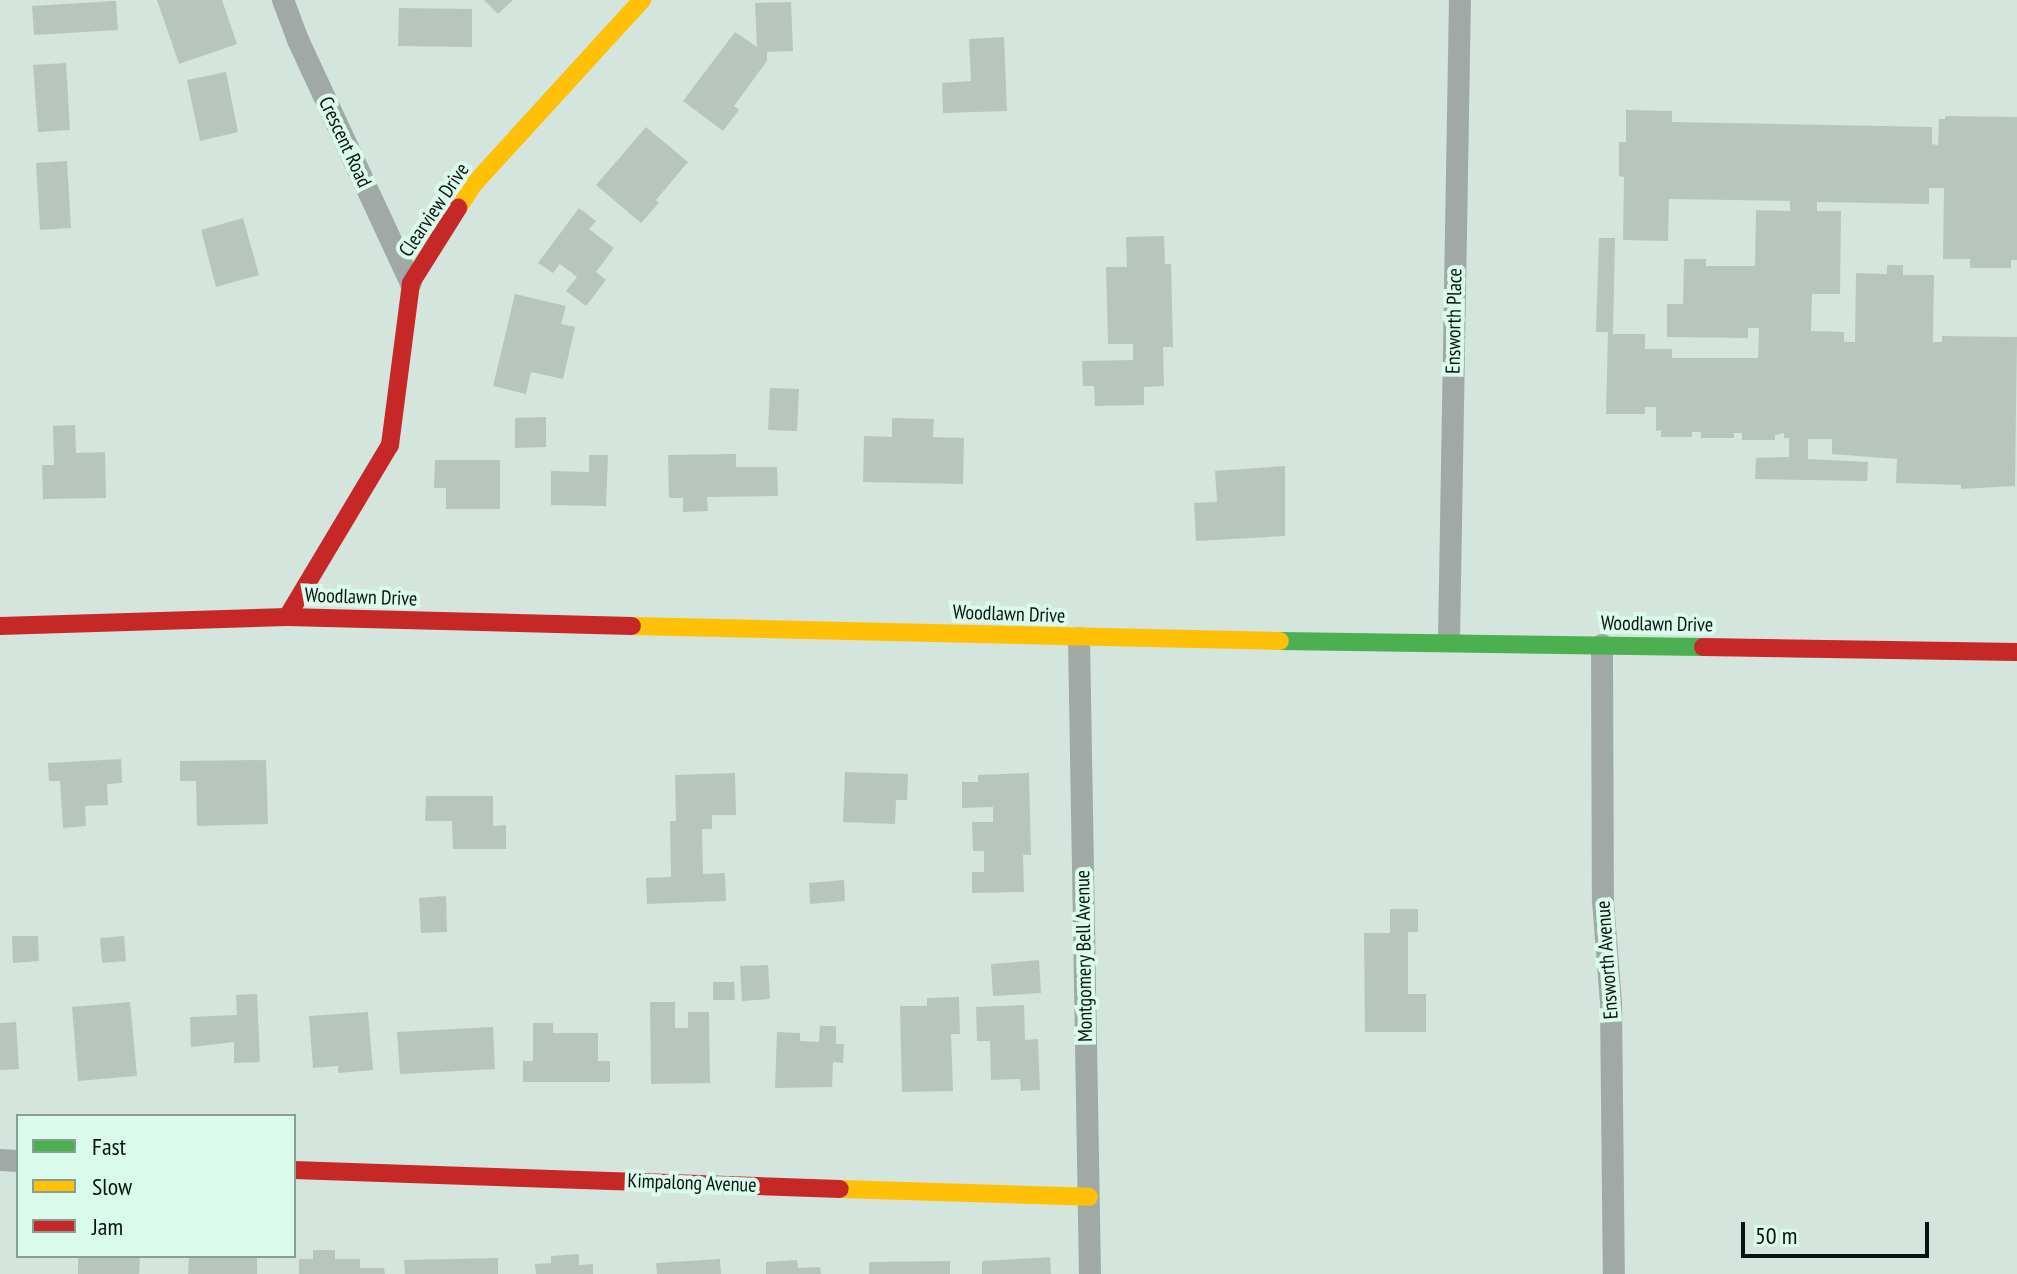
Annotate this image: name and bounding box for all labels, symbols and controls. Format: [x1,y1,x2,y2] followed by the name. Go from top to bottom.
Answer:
[314,93,376,191] street label: Crescent Road
[394,158,474,262] street label: Clearview Drive
[1441,268,1467,374] street label: Ensworth Place
[304,583,418,611] street label: Woodlawn Drive
[952,600,1066,628] street label: Woodlawn Drive
[1601,611,1713,637] street label: Woodlawn Drive
[1070,869,1098,1043] street label: Montgomery Bell Avenue
[1591,900,1623,1020] street label: Ensworth Avenue
[16,1114,296,1258] legend
[92,1131,126,1162] text: Fast
[627,1169,757,1197] street label: Kimpalong Avenue
[92,1171,132,1202] text: Slow
[1745,1206,1933,1256] scale bar
[92,1211,123,1242] text: Jam
[1755,1220,1797,1251] text: 50 m

